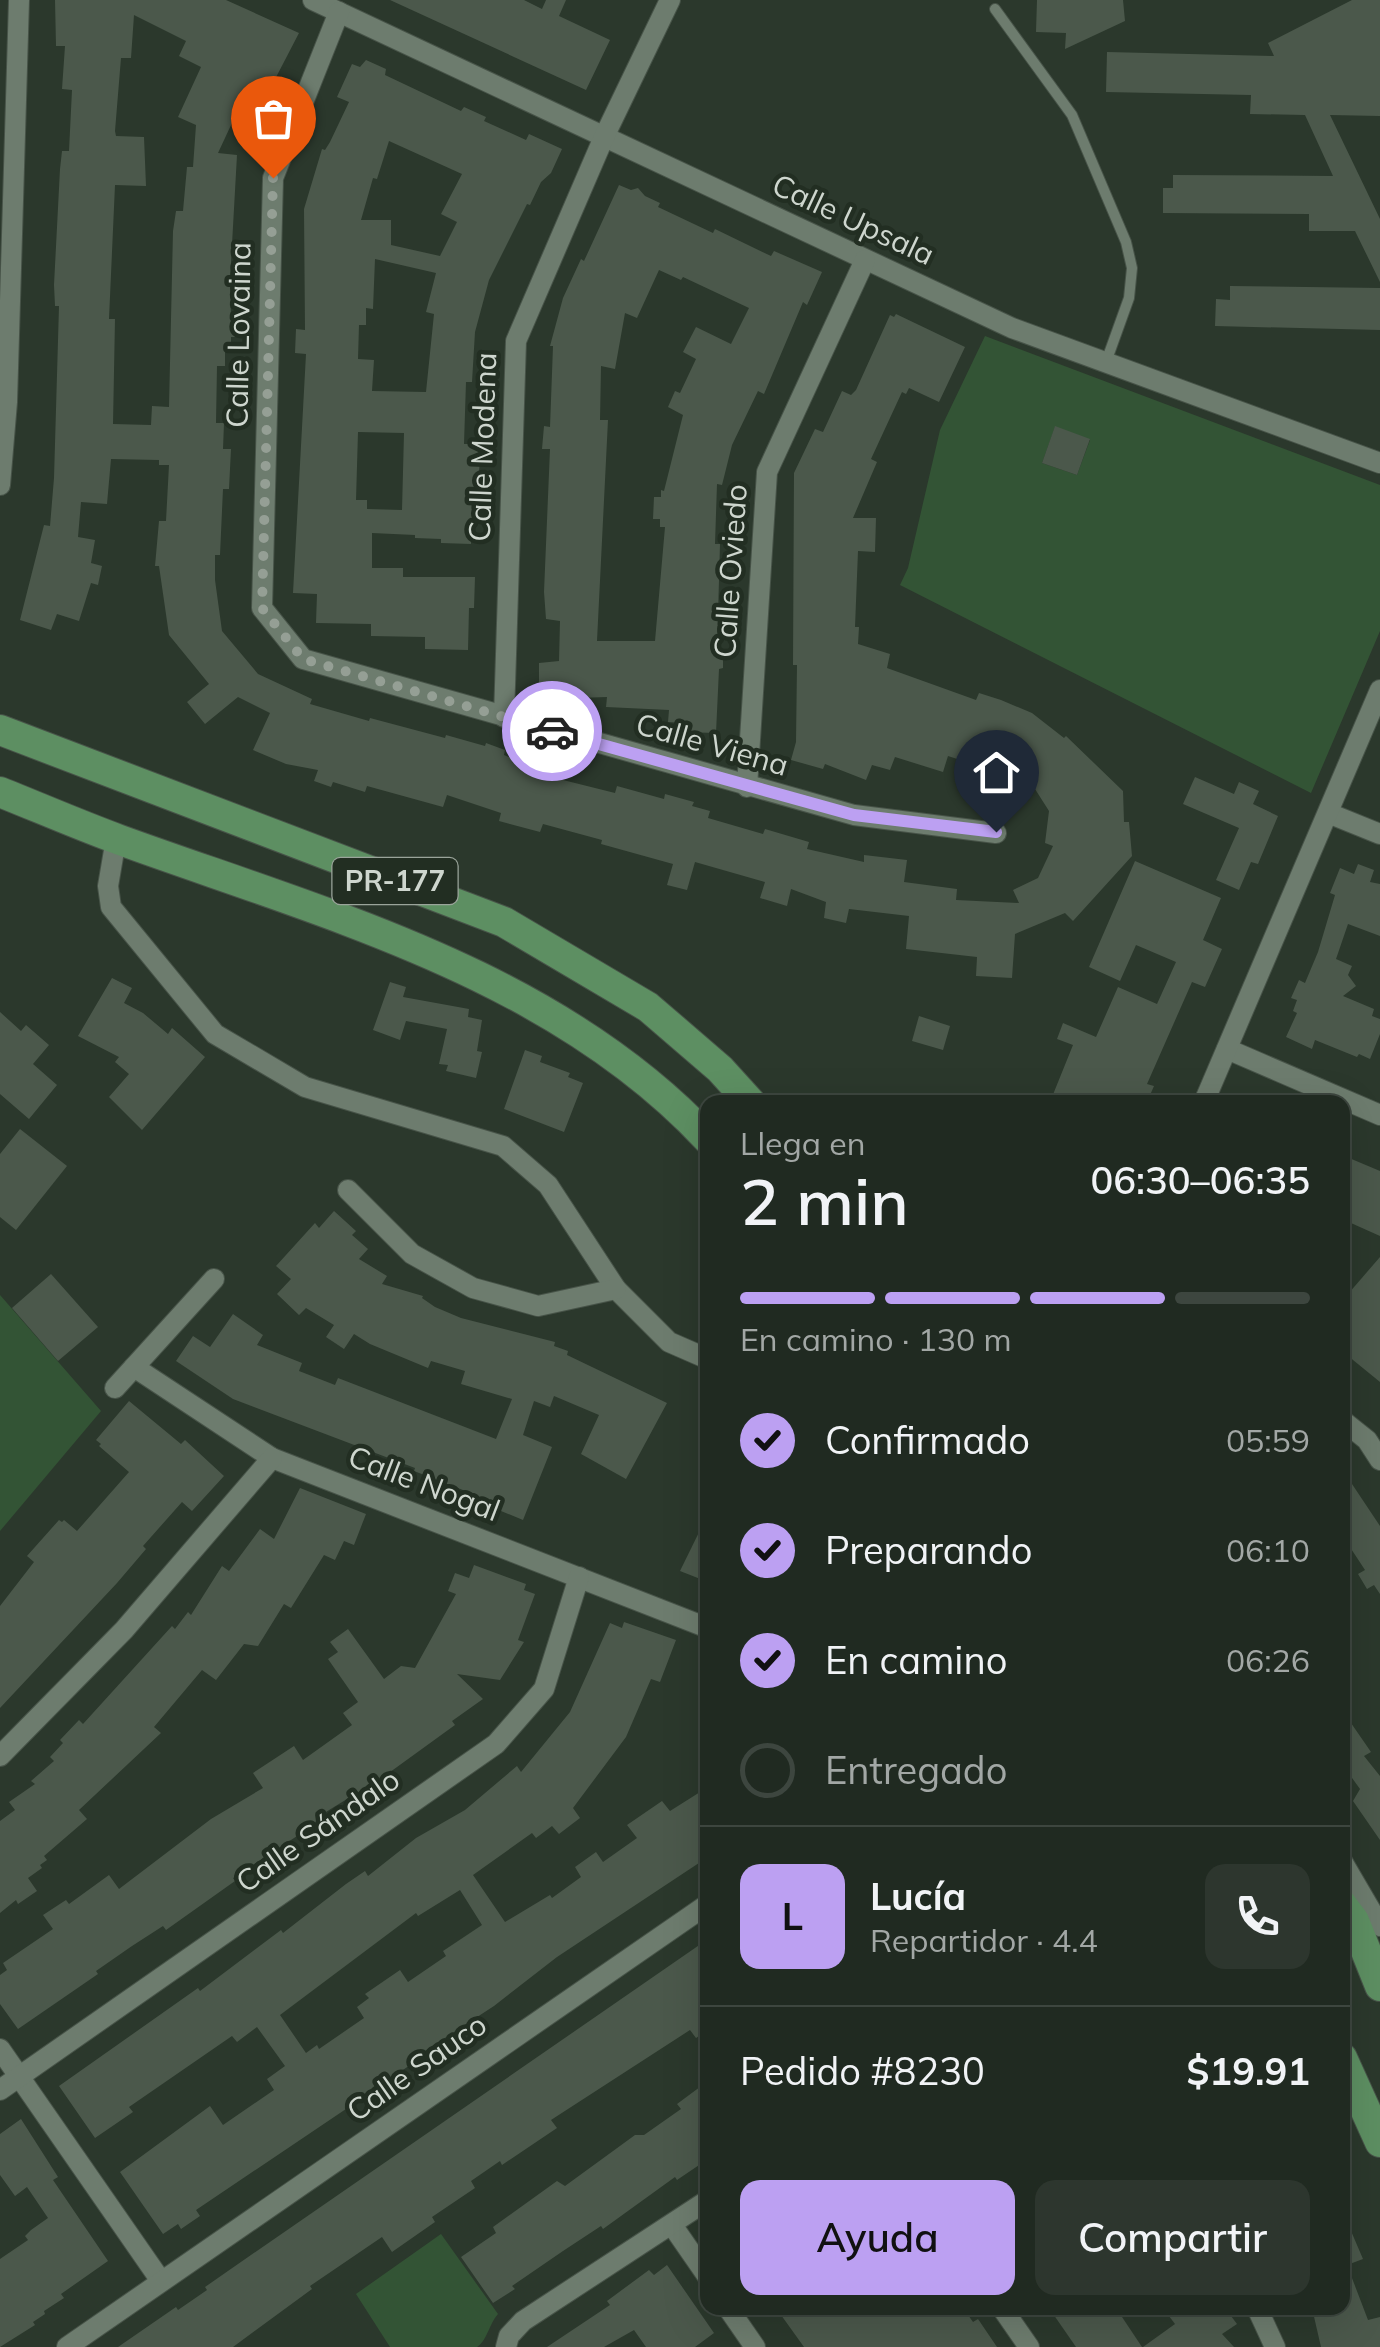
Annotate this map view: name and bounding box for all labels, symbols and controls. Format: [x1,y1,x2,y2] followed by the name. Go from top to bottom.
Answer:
[231,76,316,179] pin
[246,91,301,146] icon: bag
[766,165,940,273] street label: Calle Upsala
[217,242,259,428] street label: Calle Lovaina
[460,352,504,542] street label: Calle Modena
[705,483,755,659] street label: Calle Oviedo
[502,681,602,781] courier
[525,704,580,759] icon: car
[632,704,793,784] street label: Calle Viena
[954,730,1039,833] pin
[969,745,1024,800] icon: home
[332,858,458,904] road number: PR-177
[740,1123,865,1163] text: Llega en
[1090,1156,1310,1204] text: 06:30–06:35
[740,1160,909,1241] text: 2 min
[740,1319,1012,1359] text: En camino · 130 m
[740,1413,795,1468] icon: check
[825,1416,1030,1464] text: Confirmado
[1226,1420,1310,1460] text: 05:59
[343,1437,505,1529] street label: Calle Nogal
[740,1523,795,1578] icon: check
[825,1526,1032,1574] text: Preparando
[1226,1530,1310,1570] text: 06:10
[740,1633,795,1688] icon: check
[825,1636,1007,1684] text: En camino
[1226,1640,1310,1680] text: 06:26
[825,1746,1007,1794] text: Entregado
[228,1760,407,1901] street label: Calle Sándalo
[1205,1864,1310,1969] button: phone
[870,1872,966,1920] text: Lucía
[782,1892,803,1940] text: L
[870,1920,1098,1960] text: Repartidor · 4.4
[339,2005,494,2129] street label: Calle Sauco
[740,2047,985,2095] text: Pedido #8230
[1187,2047,1310,2095] text: $19.91
[740,2180,1015,2295] button: Ayuda
[1035,2180,1310,2295] button: Compartir

